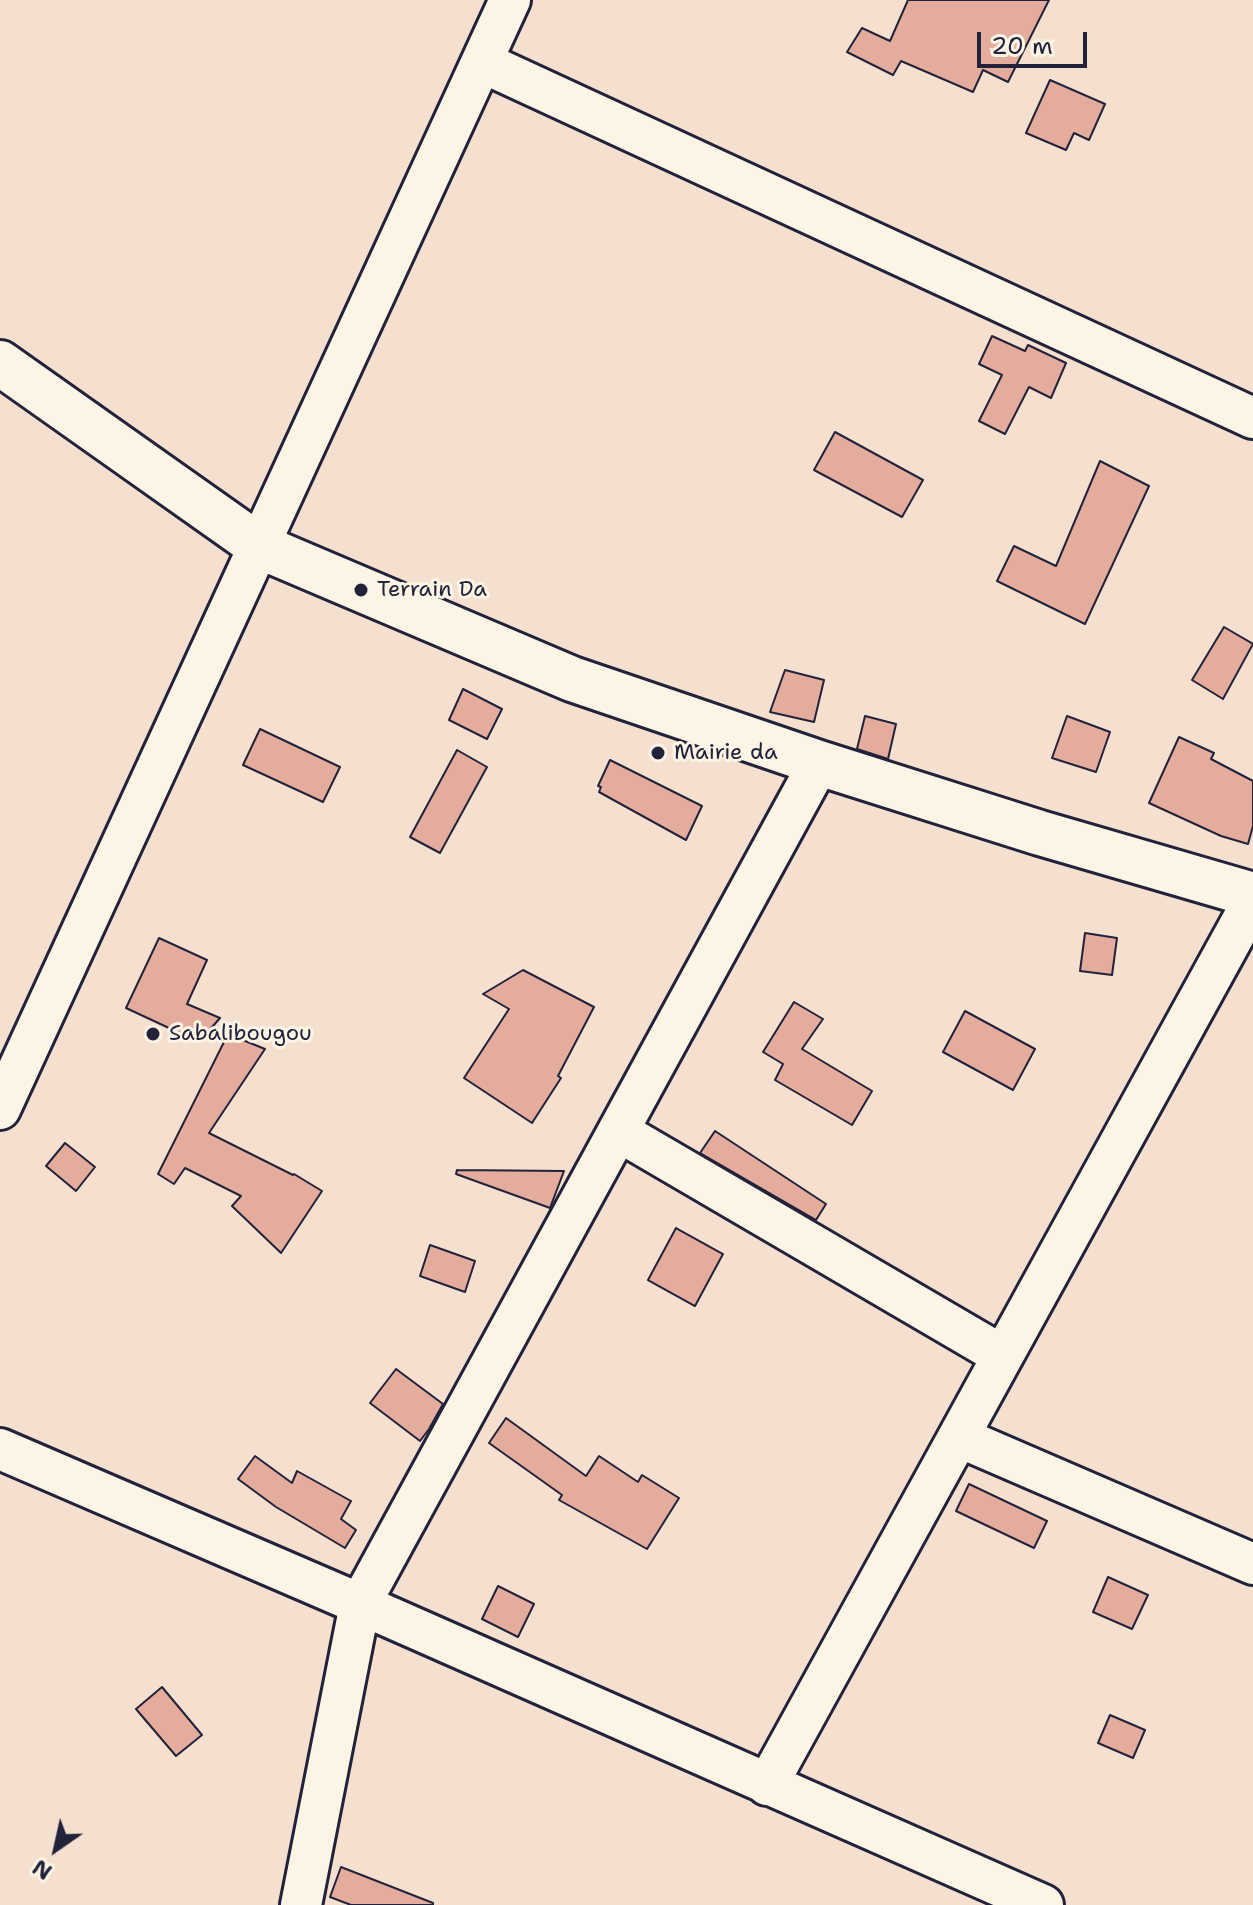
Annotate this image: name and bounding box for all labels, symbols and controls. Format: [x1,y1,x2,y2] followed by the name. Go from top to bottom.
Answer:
[981,16,1091,66] scale bar
[991,30,1053,62] text: 20 m
[377,577,487,603] place label: Terrain Da
[352,581,370,599] marker: Terrain Da
[674,740,778,766] place label: Mairie da
[649,744,667,762] marker: Mairie da
[169,1021,312,1047] place label: Sabalibougou
[144,1025,162,1043] marker: Sabalibougou
[16,1809,96,1889] north arrow
[27,1852,58,1886] text: N

